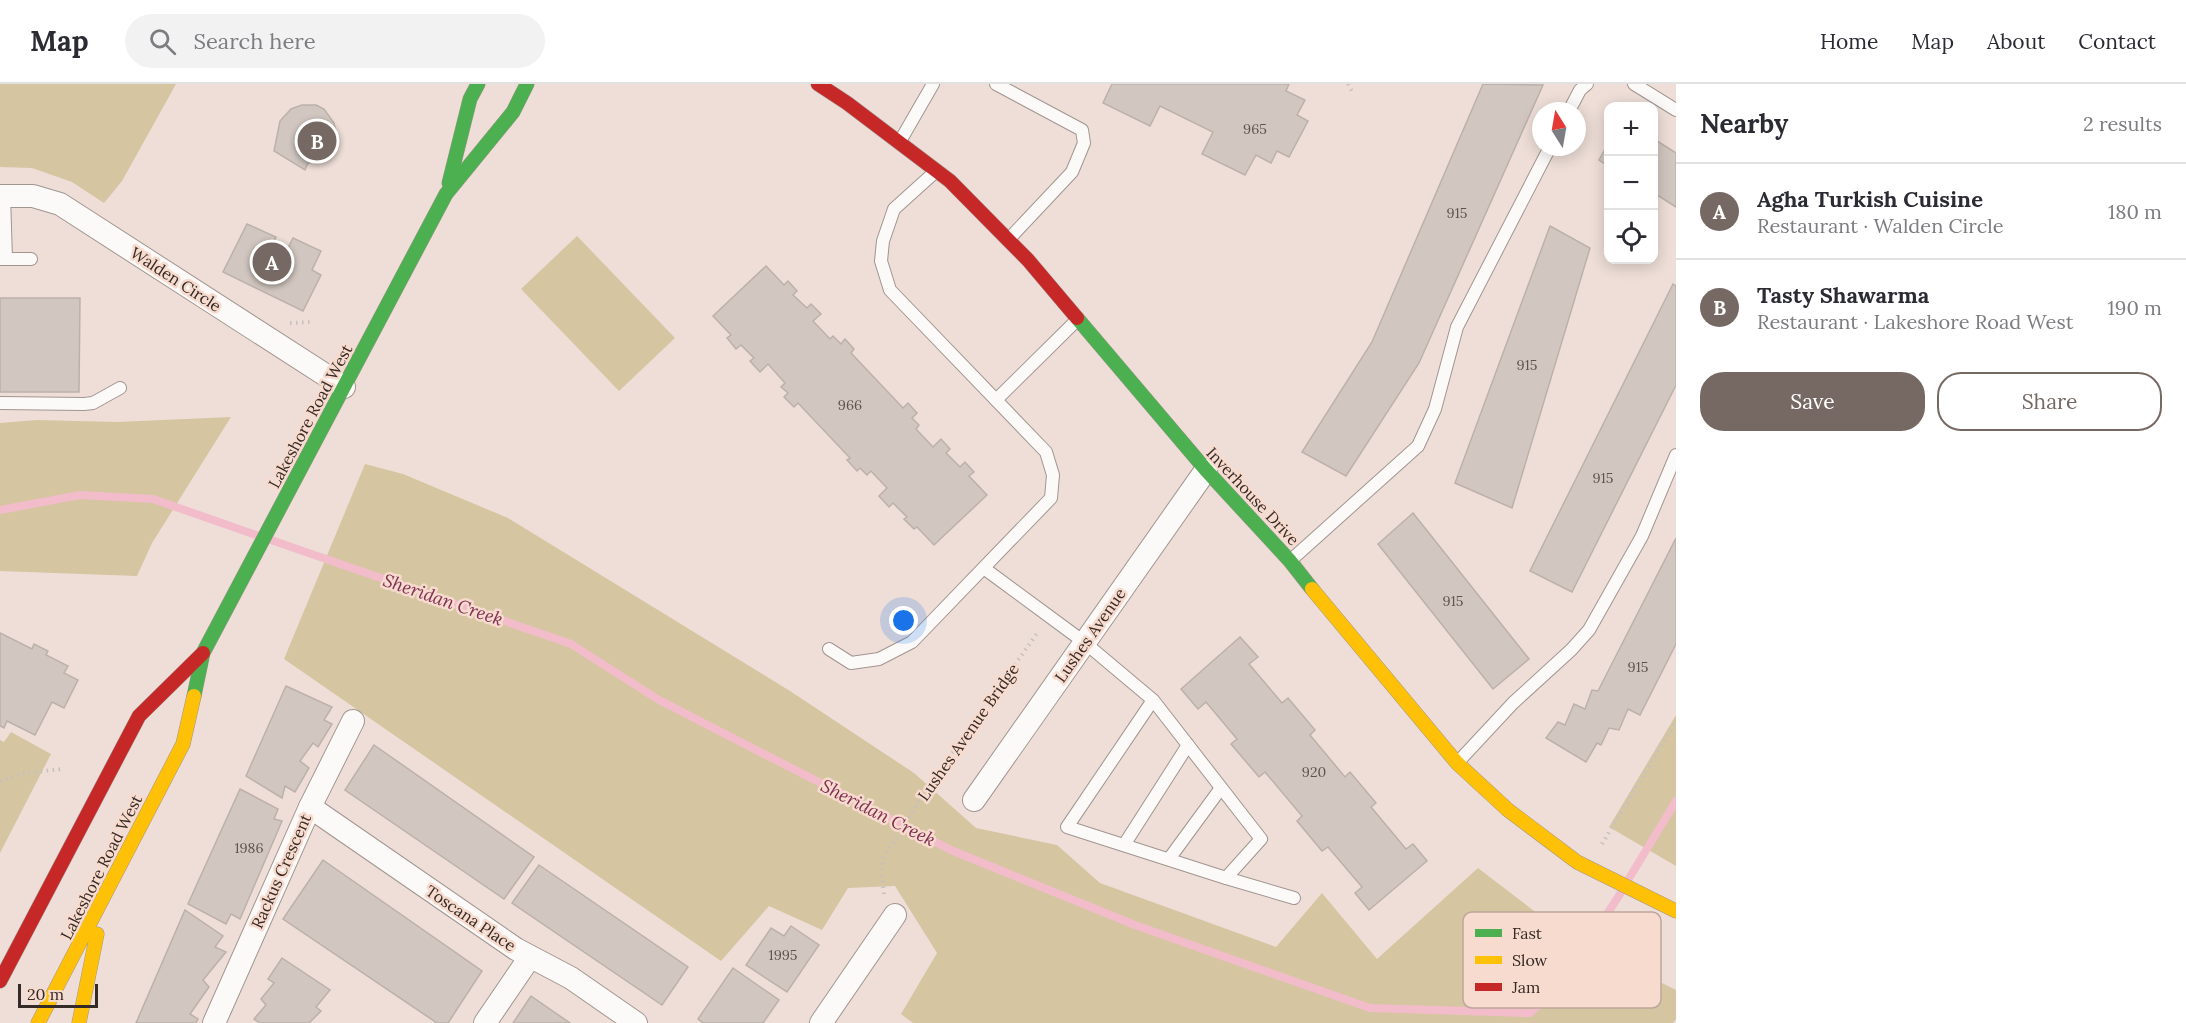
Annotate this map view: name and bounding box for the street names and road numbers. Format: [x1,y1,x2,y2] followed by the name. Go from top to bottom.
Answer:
[127,242,225,316] street label: Walden Circle
[264,340,357,491] street label: Lakeshore Road West
[1202,443,1304,550] street label: Inverhouse Drive
[1050,584,1130,686] street label: Lushes Avenue
[913,659,1023,804] street label: Lushes Avenue Bridge
[56,790,147,943] street label: Lakeshore Road West
[247,810,316,931] street label: Rackus Crescent
[422,881,520,956] street label: Toscana Place

